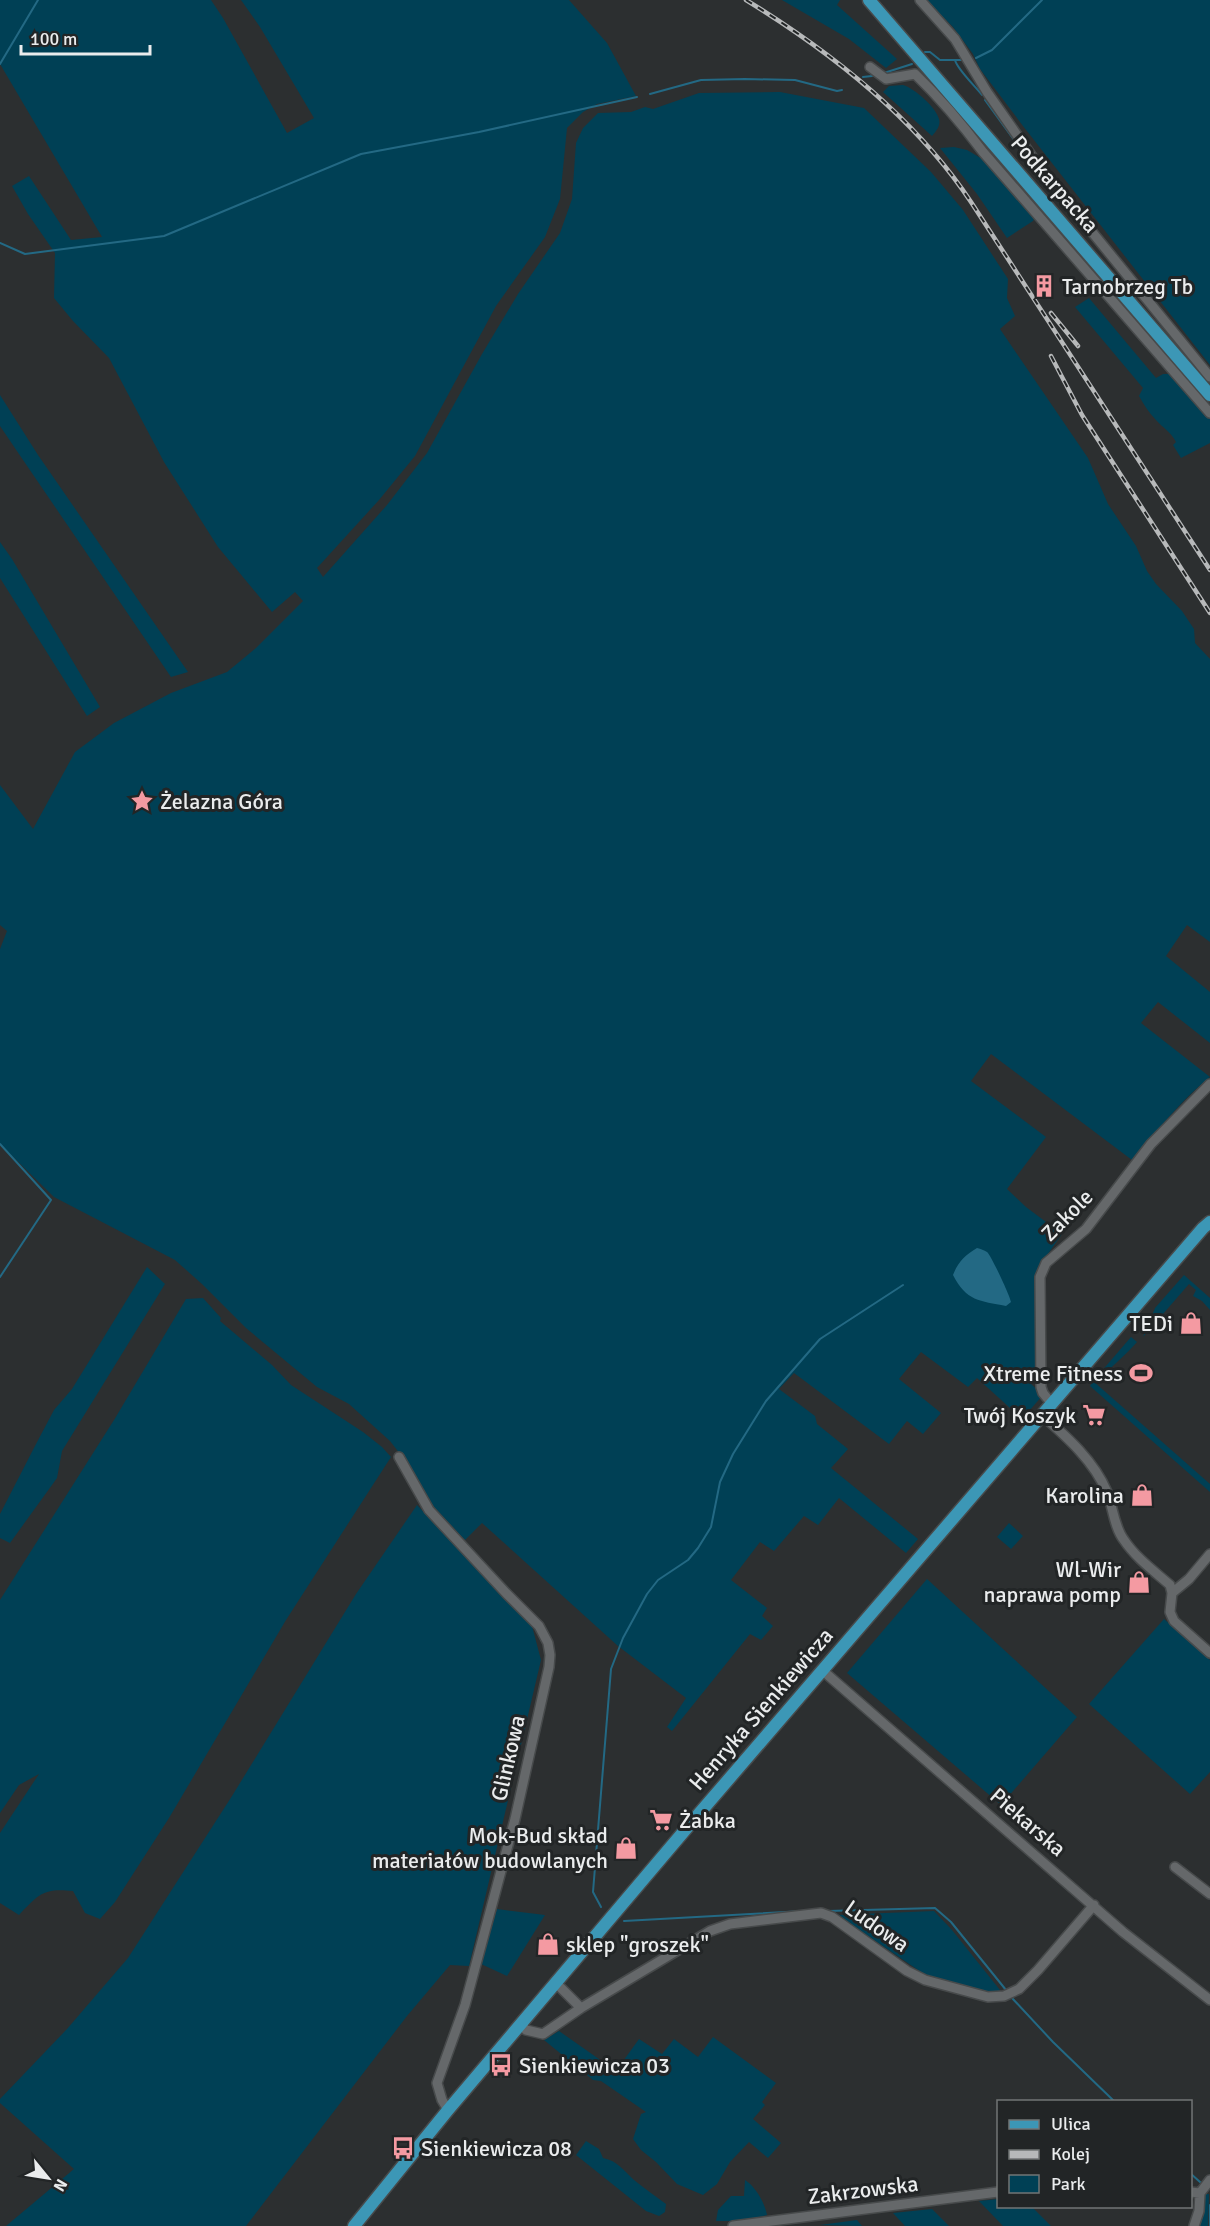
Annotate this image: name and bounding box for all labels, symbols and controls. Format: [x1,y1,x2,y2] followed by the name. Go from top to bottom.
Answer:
[21,18,150,56] scale bar
[30,28,77,50] text: 100 m
[1005,130,1105,238] street label: Podkarpacka
[1031,273,1057,299] building icon: Tarnobrzeg Tb
[1062,273,1193,300] place label: Tarnobrzeg Tb
[129,788,155,814] place icon: Żelazna Góra
[160,788,283,815] place label: Żelazna Góra
[1035,1183,1099,1247] street label: Zakole
[1130,1310,1173,1337] place label: TEDi
[1178,1310,1204,1336] shop icon: TEDi
[983,1360,1123,1387] place label: Xtreme Fitness
[1128,1360,1154,1386] sports icon: Xtreme Fitness
[964,1402,1076,1429] place label: Twój Koszyk
[1081,1402,1107,1428] supermarket icon: Twój Koszyk
[1045,1482,1124,1509] place label: Karolina
[1129,1482,1155,1508] shop icon: Karolina
[983,1556,1121,1608] place label: Wl-Wir naprawa pomp
[1126,1569,1152,1595] shop icon: Wl-Wir naprawa pomp
[683,1622,839,1796] street label: Henryka Sienkiewicza
[485,1713,531,1803] street label: Glinkowa
[985,1782,1071,1862] street label: Piekarska
[648,1807,674,1833] supermarket icon: Żabka
[679,1807,736,1834] place label: Żabka
[372,1822,608,1874] place label: Mok-Bud skład materiałów budowlanych
[613,1835,639,1861] shop icon: Mok-Bud skład materiałów budowlanych
[839,1894,915,1958] street label: Ludowa
[535,1931,561,1957] shop icon: sklep "groszek"
[566,1931,709,1958] place label: sklep "groszek"
[488,2052,514,2078] bus stop icon: Sienkiewicza 03
[519,2052,670,2079] place label: Sienkiewicza 03
[997,2100,1192,2208] legend
[1051,2113,1091,2135] text: Ulica
[390,2135,416,2161] bus stop icon: Sienkiewicza 08
[421,2135,572,2162] place label: Sienkiewicza 08
[1051,2143,1090,2165] text: Kolej
[18,2148,78,2208] north arrow
[806,2170,920,2210] street label: Zakrzowska
[1051,2173,1086,2195] text: Park
[49,2175,72,2195] text: N

